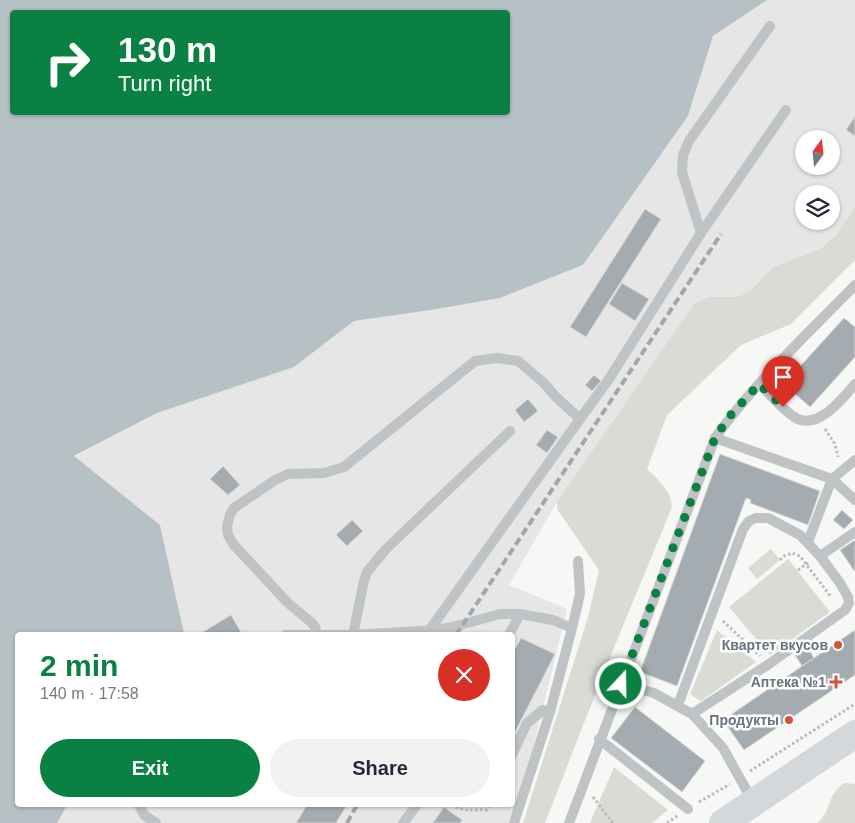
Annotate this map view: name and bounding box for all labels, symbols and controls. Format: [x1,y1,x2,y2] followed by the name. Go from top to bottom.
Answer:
[35,30,100,95] icon: right
[118,30,217,69] text: 130 m
[118,71,211,96] text: Turn right
[795,130,840,175] north arrow
[795,130,840,230] map controls
[795,185,840,230] button: layers
[762,356,804,407] pin
[769,363,797,391] icon: arrive
[722,637,828,653] place label: Квартет вкусов
[832,639,844,651] marker: Квартет вкусов
[40,649,118,682] text: 2 min
[438,649,490,701] button: close
[594,657,646,709] position arrow
[751,674,826,690] place label: Аптека №1
[830,676,842,688] marker: Аптека №1
[40,685,139,702] text: 140 m · 17:58
[709,712,779,728] place label: Продукты
[783,714,795,726] marker: Продукты
[40,739,260,797] button: Exit
[270,739,490,797] button: Share

